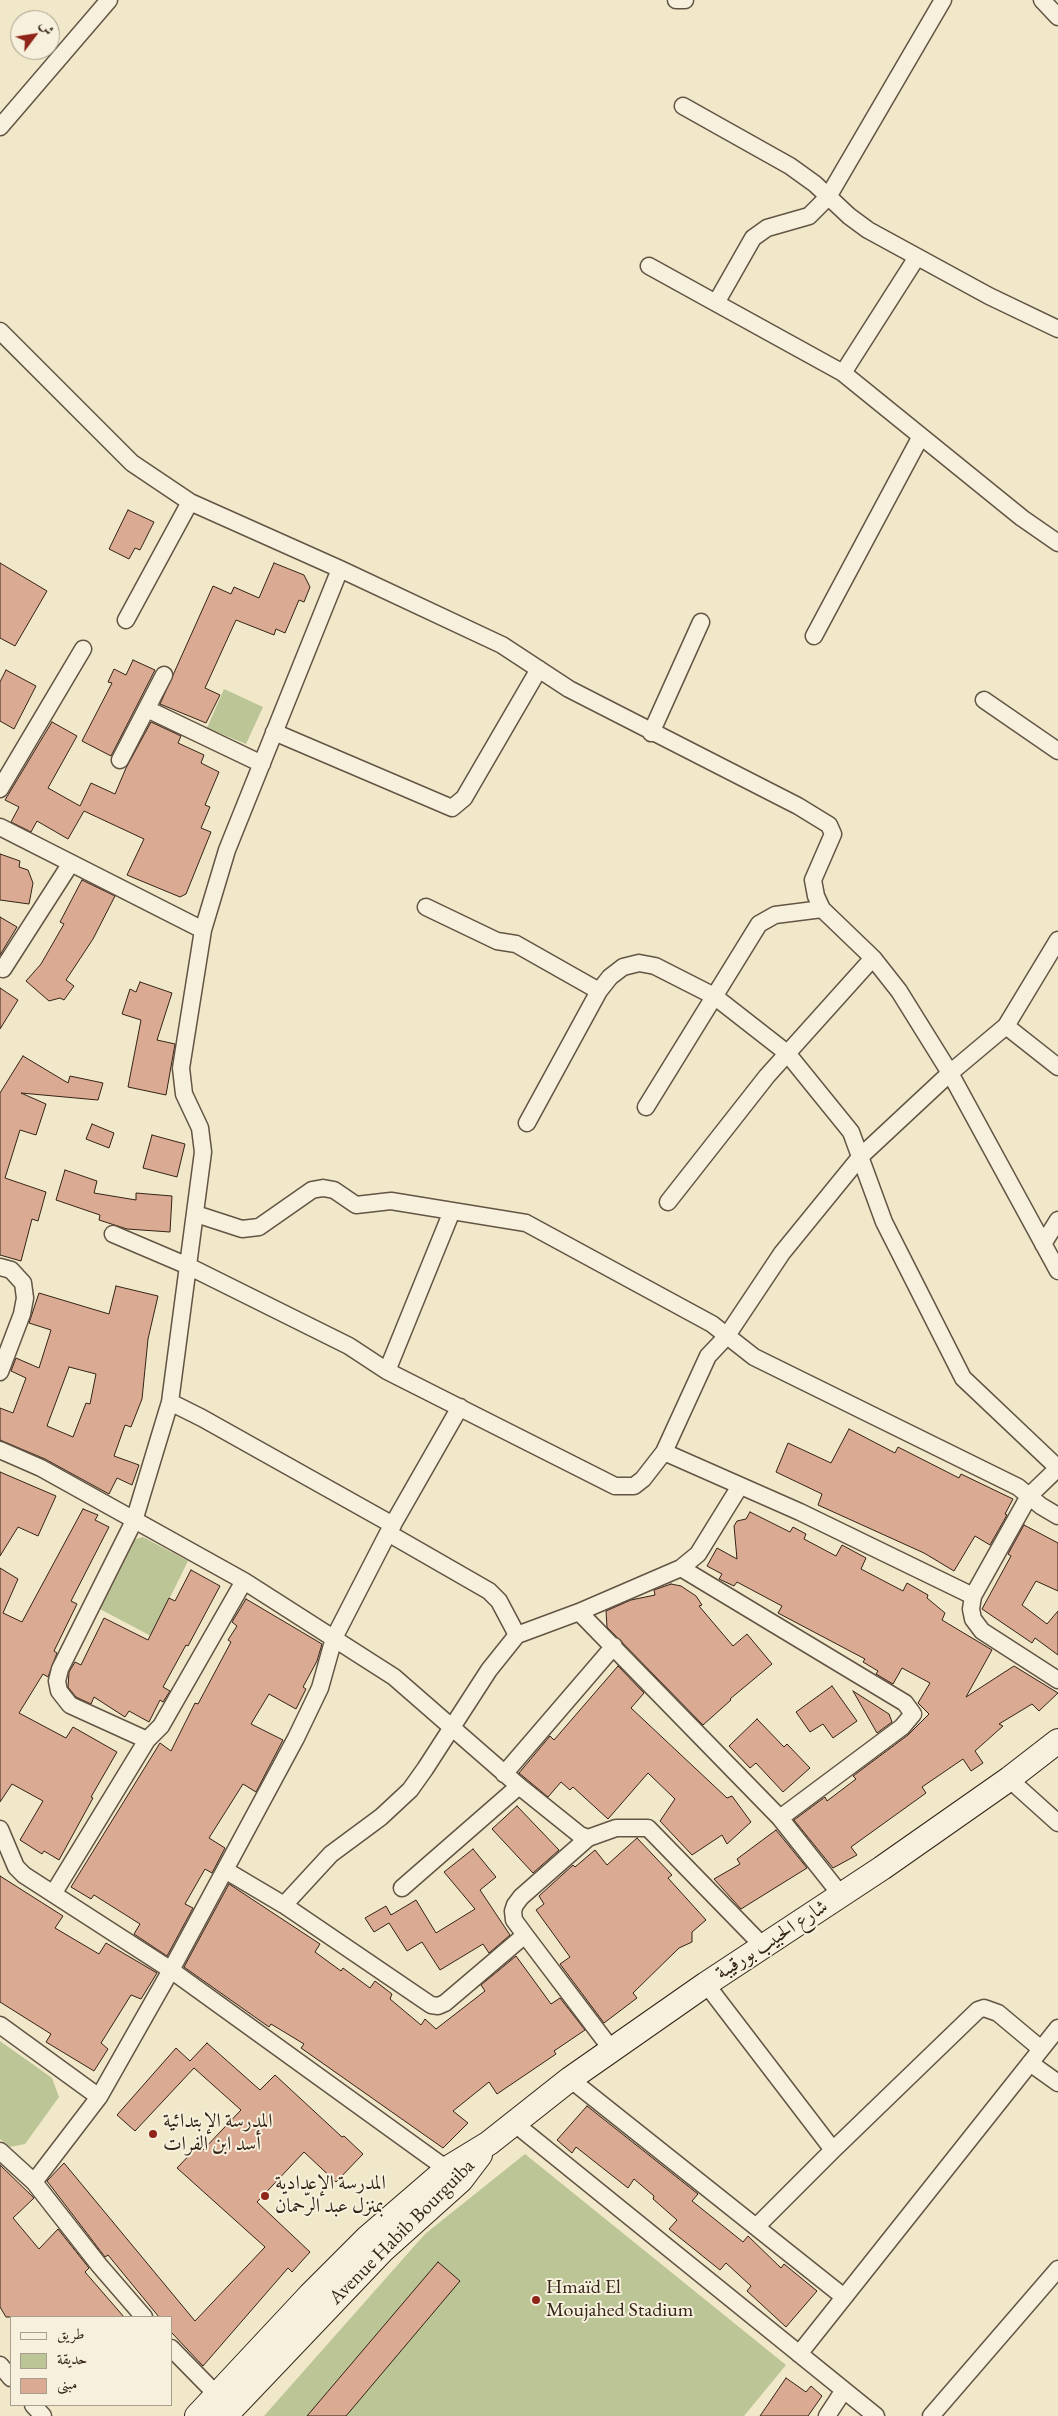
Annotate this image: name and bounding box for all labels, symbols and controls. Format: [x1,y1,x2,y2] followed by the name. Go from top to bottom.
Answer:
[10,10,60,60] north arrow
[36,17,58,38] text: ش
[711,1895,833,1985] street label: شارع الحبيب بورقيبة
[163,2110,273,2157] place label: المدرسة الإبتدائية أسد ابن الفرات
[147,2128,159,2140] marker: المدرسة الإبتدائية أسد ابن الفرات
[324,2154,480,2310] street label: Avenue Habib Bourguiba
[275,2172,386,2219] place label: المدرسة الإعدادية بمنزل عبد الرّحمان
[259,2190,271,2202] marker: المدرسة الإعدادية بمنزل عبد الرّحمان
[546,2276,693,2323] place label: Hmaïd El Moujahed Stadium
[530,2294,542,2306] marker: Hmaïd El Moujahed Stadium
[10,2316,172,2406] legend
[57,2324,84,2343] text: طريق
[57,2349,87,2368] text: حديقة
[57,2374,77,2393] text: مبنى

